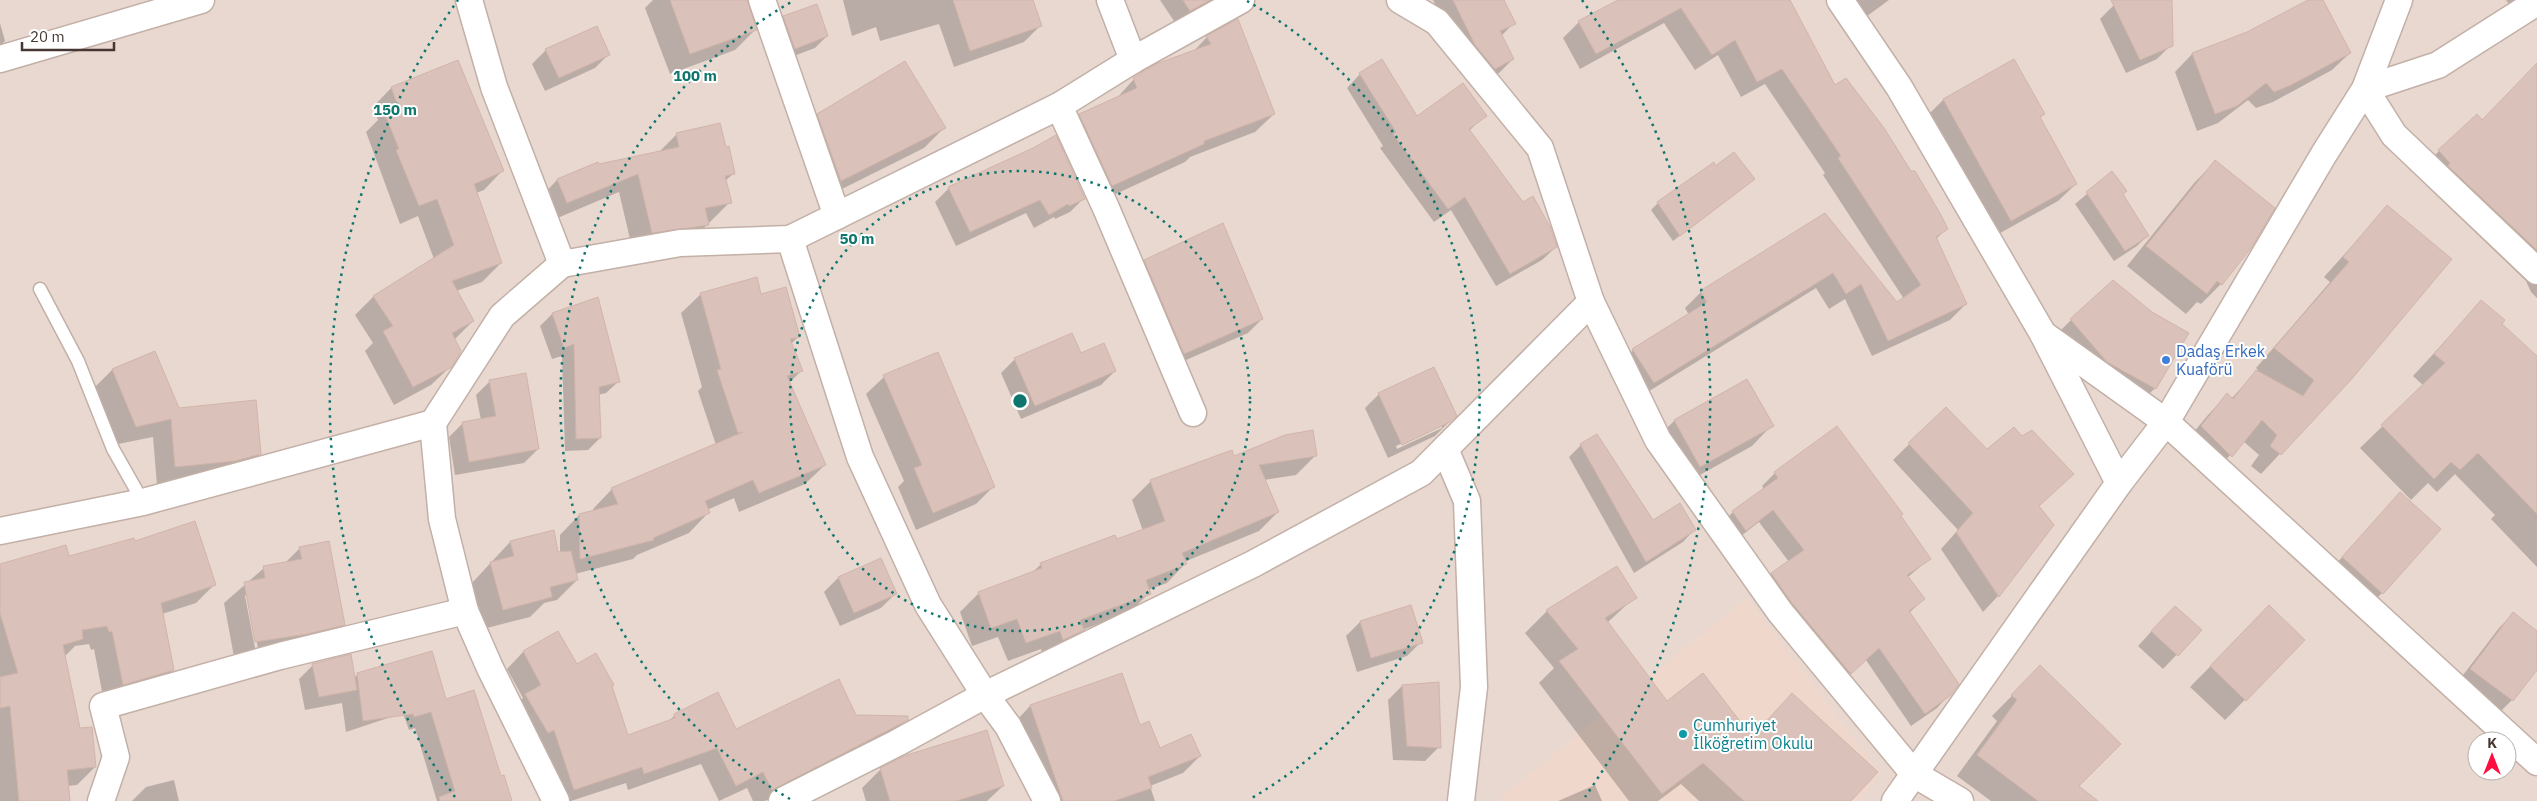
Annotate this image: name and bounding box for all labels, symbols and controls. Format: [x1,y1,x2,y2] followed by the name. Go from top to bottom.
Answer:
[22,20,115,52] scale bar
[30,27,65,46] text: 20 m
[673,66,717,85] text: 100 m
[373,100,417,119] text: 150 m
[840,229,874,248] text: 50 m
[2176,341,2266,379] place label: Dadaş Erkek Kuaförü
[2160,354,2172,366] marker: Dadaş Erkek Kuaförü
[1011,392,1029,410] centre of rings
[1693,715,1813,753] place label: Cumhuriyet İlköğretim Okulu
[1677,728,1689,740] marker: Cumhuriyet İlköğretim Okulu
[2467,731,2517,781] north arrow
[2487,734,2497,752] text: K

